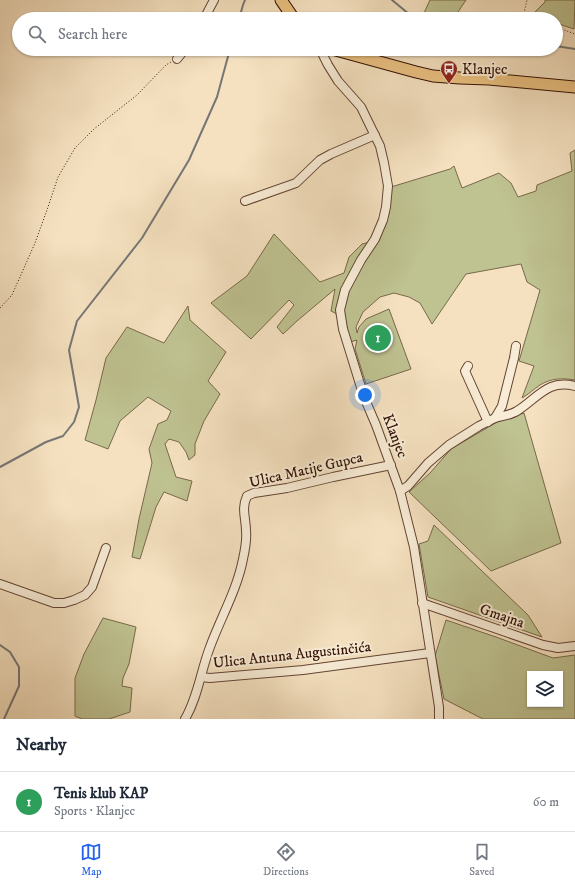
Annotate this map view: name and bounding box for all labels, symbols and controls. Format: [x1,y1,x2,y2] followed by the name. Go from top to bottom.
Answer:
[12,12,563,56] search box
[26,23,48,45] icon: search
[58,25,127,44] text: Search here
[439,59,459,84] bus stop icon: Klanjec
[462,60,508,79] place label: Klanjec
[365,323,391,353] pin: 1
[355,385,375,405] your location
[378,411,412,461] street label: Klanjec
[247,448,365,492] street label: Ulica Matije Gupca
[477,600,527,633] street label: Gmajna
[212,637,373,673] street label: Ulica Antuna Augustinčića
[527,671,563,707] map controls
[527,671,563,707] button: layers
[16,734,66,756] text: Nearby
[54,784,148,803] text: Tenis klub KAP
[27,794,31,810] text: 1
[533,794,559,810] text: 60 m
[54,803,135,819] text: Sports · Klanjec
[80,841,102,879] tab: Map
[263,841,309,879] tab: Directions
[469,841,495,879] tab: Saved

